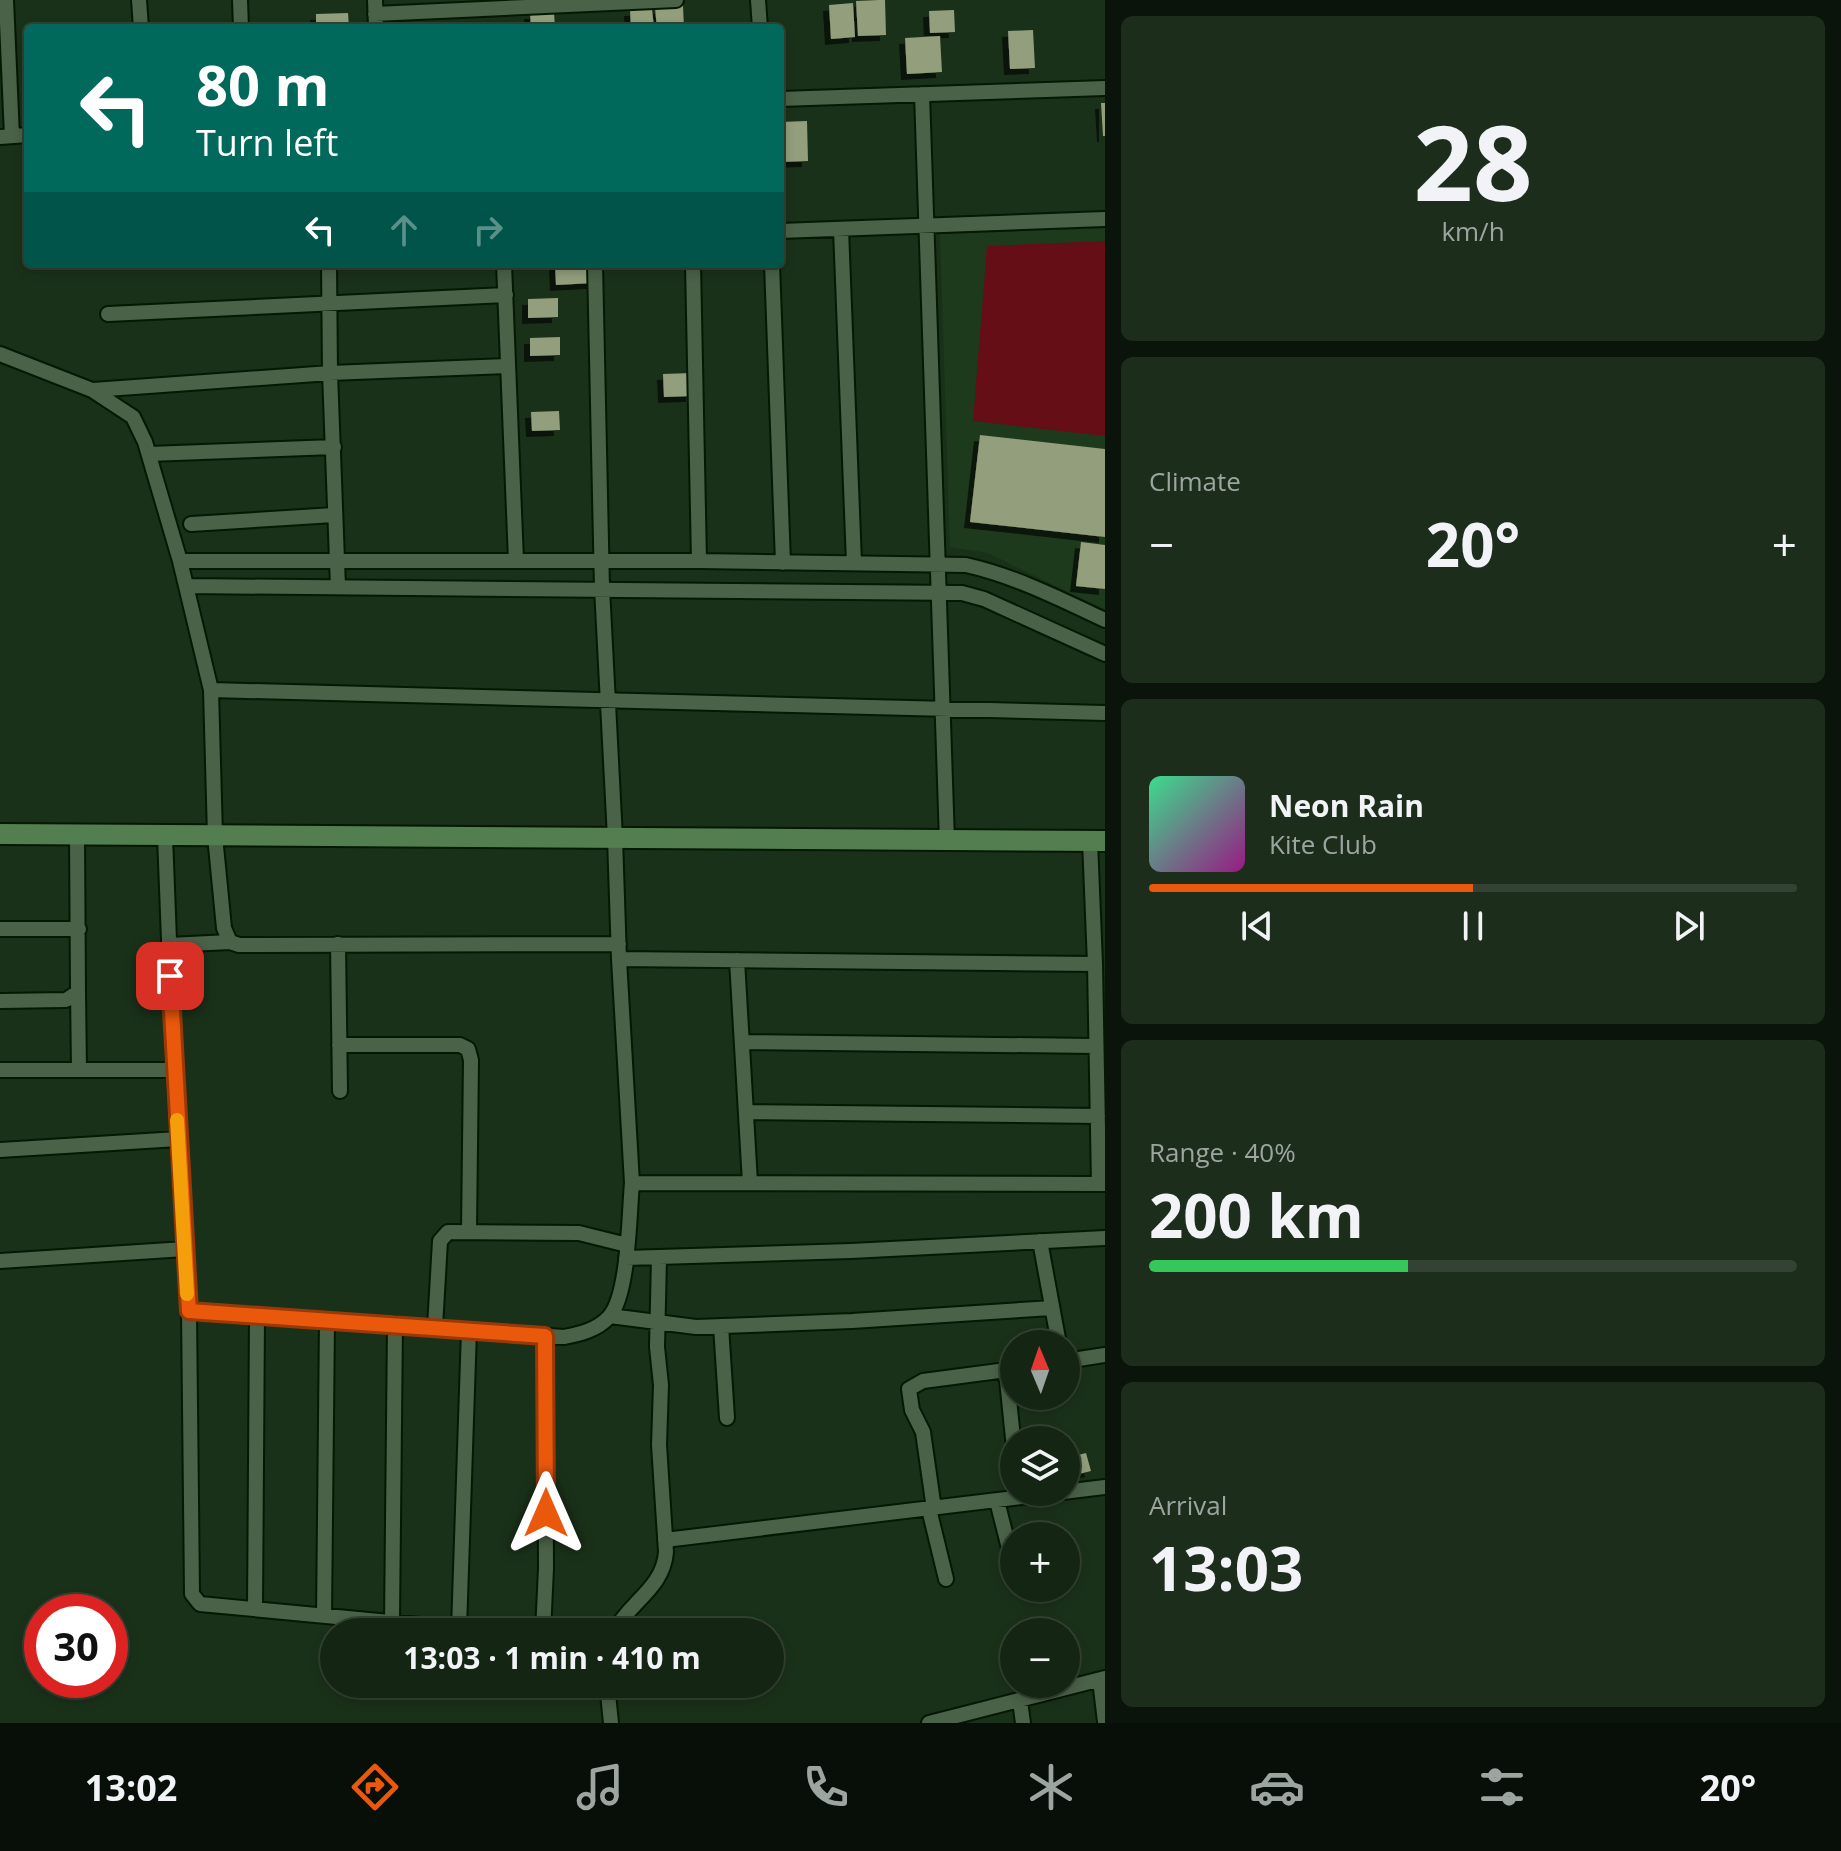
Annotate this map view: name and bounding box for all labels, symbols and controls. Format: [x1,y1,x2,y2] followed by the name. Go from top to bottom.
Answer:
[196,46,330,122] text: 80 m
[64,56,168,160] icon: left
[1414,90,1532,231] text: 28
[196,118,338,167] text: Turn left
[298,208,342,252] icon: left
[382,208,426,252] icon: ahead
[466,208,510,252] icon: right
[1441,213,1505,249] text: km/h
[1149,463,1241,499] text: Climate
[1426,503,1520,585] text: 20°
[1149,514,1174,574] text: −
[1772,514,1797,574] text: +
[1269,785,1424,826] text: Neon Rain
[1269,826,1377,862] text: Kite Club
[1235,904,1279,948] icon: previous
[1451,904,1495,948] icon: pause
[1667,904,1711,948] icon: next
[136,942,204,1010] pin
[148,954,192,998] icon: arrive
[1149,1134,1296,1170] text: Range · 40%
[1149,1174,1364,1256] text: 200 km
[1000,1330,1080,1410] north arrow
[1000,1330,1080,1698] map controls
[1000,1426,1080,1506] button: layers
[504,1471,588,1555] position arrow
[1149,1487,1227,1523] text: Arrival
[1000,1522,1080,1602] button: +
[1149,1527,1303,1609] text: 13:03
[24,1594,128,1698] speed limit sign: 30
[1000,1618,1080,1698] button: −
[403,1637,701,1678] text: 13:03 · 1 min · 410 m
[347,1759,403,1815] icon: directions
[572,1759,628,1815] icon: music
[798,1759,854,1815] icon: phone
[1023,1759,1079,1815] icon: climate
[1249,1759,1305,1815] icon: car
[1474,1759,1530,1815] icon: filters
[85,1763,177,1812] text: 13:02
[1700,1763,1756,1812] text: 20°

